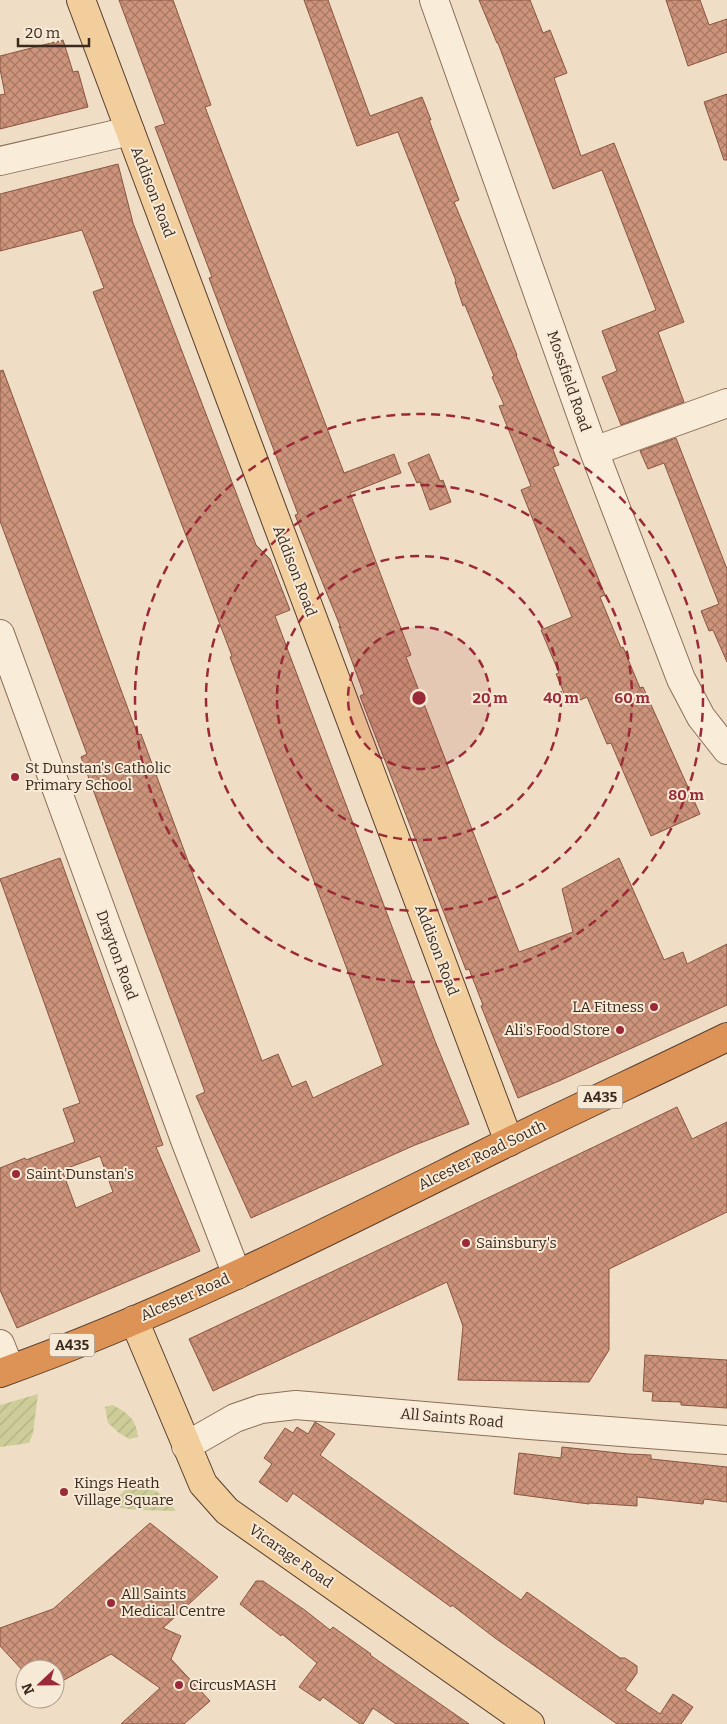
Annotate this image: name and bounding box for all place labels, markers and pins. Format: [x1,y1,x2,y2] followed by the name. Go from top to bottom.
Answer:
[410,689,428,707] centre of rings
[25,759,172,794] place label: St Dunstan's Catholic Primary School
[9,771,21,783] marker: St Dunstan's Catholic Primary School
[572,998,644,1016] place label: LA Fitness
[648,1001,660,1013] marker: LA Fitness
[504,1021,610,1039] place label: Ali's Food Store
[614,1024,626,1036] marker: Ali's Food Store
[26,1165,134,1183] place label: Saint Dunstan's
[10,1168,22,1180] marker: Saint Dunstan's
[476,1234,557,1252] place label: Sainsbury's
[460,1237,472,1249] marker: Sainsbury's
[74,1474,174,1509] place label: Kings Heath Village Square
[58,1486,70,1498] marker: Kings Heath Village Square
[121,1585,226,1620] place label: All Saints Medical Centre
[105,1597,117,1609] marker: All Saints Medical Centre
[189,1676,277,1694] place label: CircusMASH
[173,1679,185,1691] marker: CircusMASH

